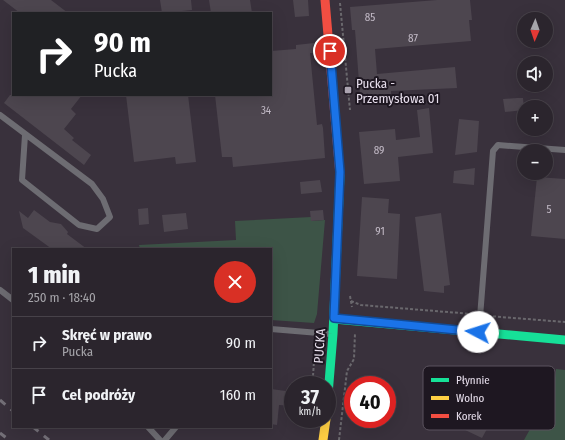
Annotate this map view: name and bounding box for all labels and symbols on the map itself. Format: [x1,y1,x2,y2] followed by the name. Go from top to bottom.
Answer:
[365,11,375,24] house number: 85
[517,12,553,48] north arrow
[408,32,418,45] house number: 87
[313,34,347,68] pin
[356,76,439,106] place label: Pucka - Przemysłowa 01
[343,85,353,95] marker: Pucka - Przemysłowa 01
[261,104,272,117] house number: 34
[374,144,384,157] house number: 89
[546,203,552,216] house number: 5
[375,225,385,238] house number: 91
[457,311,499,353] position arrow
[311,328,328,364] street label: PUCKA
[423,366,555,430] legend
[456,374,490,387] text: Płynnie
[344,376,396,428] speed limit sign: 40
[456,392,485,405] text: Wolno
[456,410,482,423] text: Korek

